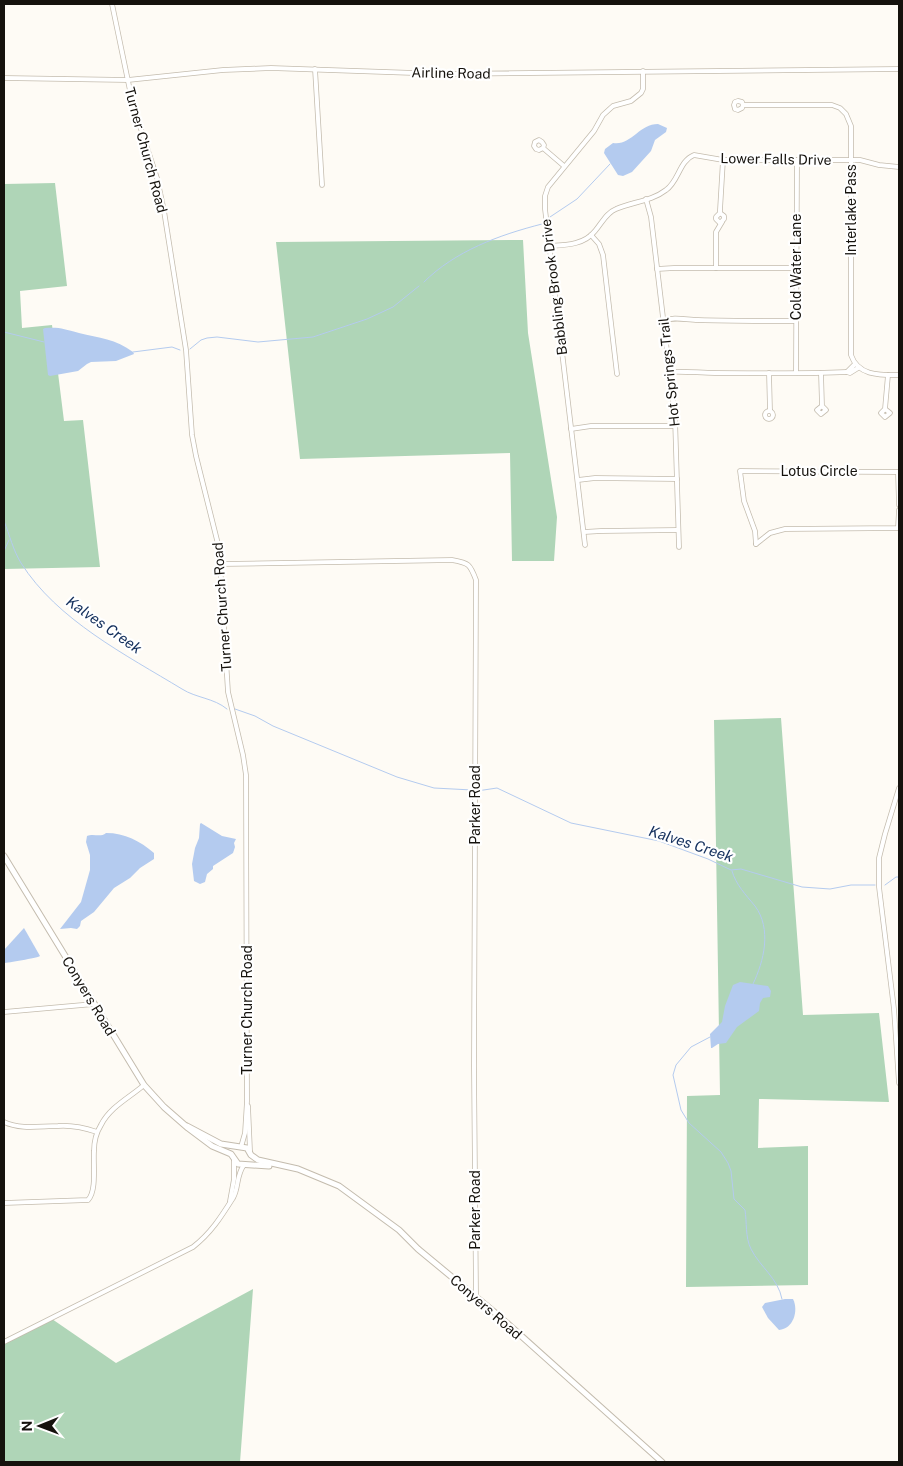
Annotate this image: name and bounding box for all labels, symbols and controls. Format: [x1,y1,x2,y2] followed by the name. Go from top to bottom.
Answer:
[411,64,491,82] street label: Airline Road
[122,85,170,215] street label: Turner Church Road
[720,150,832,168] street label: Lower Falls Drive
[843,164,859,256] street label: Interlake Pass
[788,214,804,320] street label: Cold Water Lane
[538,218,570,356] street label: Babbling Brook Drive
[655,317,683,427] street label: Hot Springs Trail
[780,463,858,479] street label: Lotus Circle
[210,542,234,672] street label: Turner Church Road
[63,592,146,657] water label: Kalves Creek
[467,765,483,845] street label: Parker Road
[647,822,736,865] water label: Kalves Creek
[239,945,255,1075] street label: Turner Church Road
[59,953,119,1039] street label: Conyers Road
[467,1170,483,1250] street label: Parker Road
[447,1272,525,1342] street label: Conyers Road
[15,1401,65,1451] north arrow
[19,1421,35,1432] text: N

